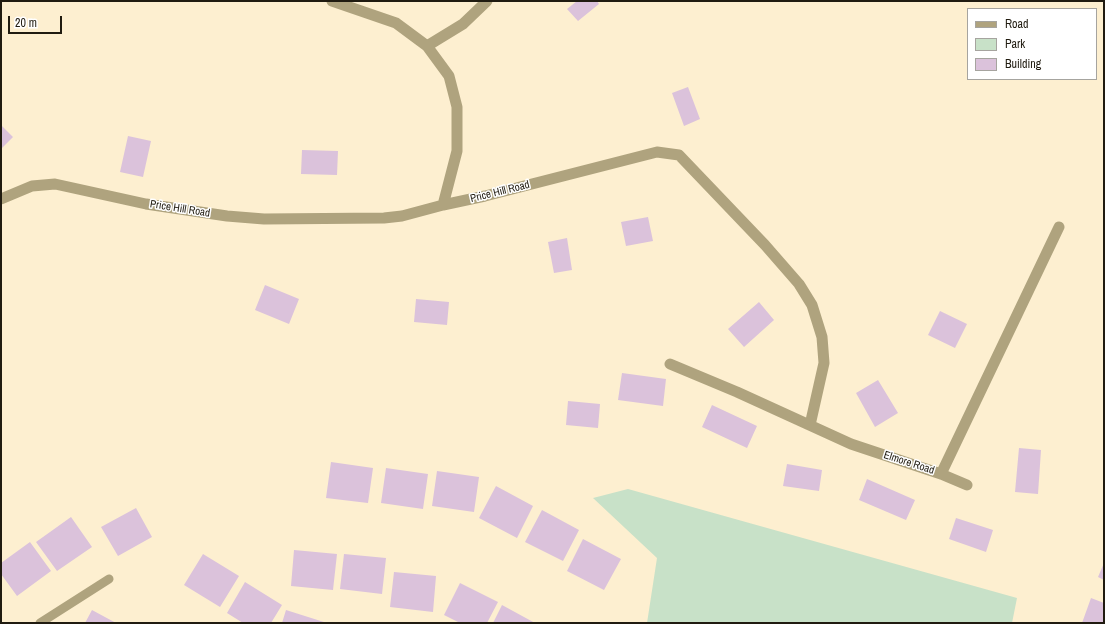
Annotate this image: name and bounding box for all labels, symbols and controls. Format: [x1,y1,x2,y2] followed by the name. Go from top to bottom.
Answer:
[10,8,64,34] scale bar
[967,8,1097,80] legend
[15,15,37,31] text: 20 m
[1005,16,1029,32] text: Road
[1005,36,1025,52] text: Park
[1005,56,1041,72] text: Building
[469,178,531,206] street label: Price Hill Road
[149,198,211,220] street label: Price Hill Road
[882,449,936,477] street label: Elmore Road

